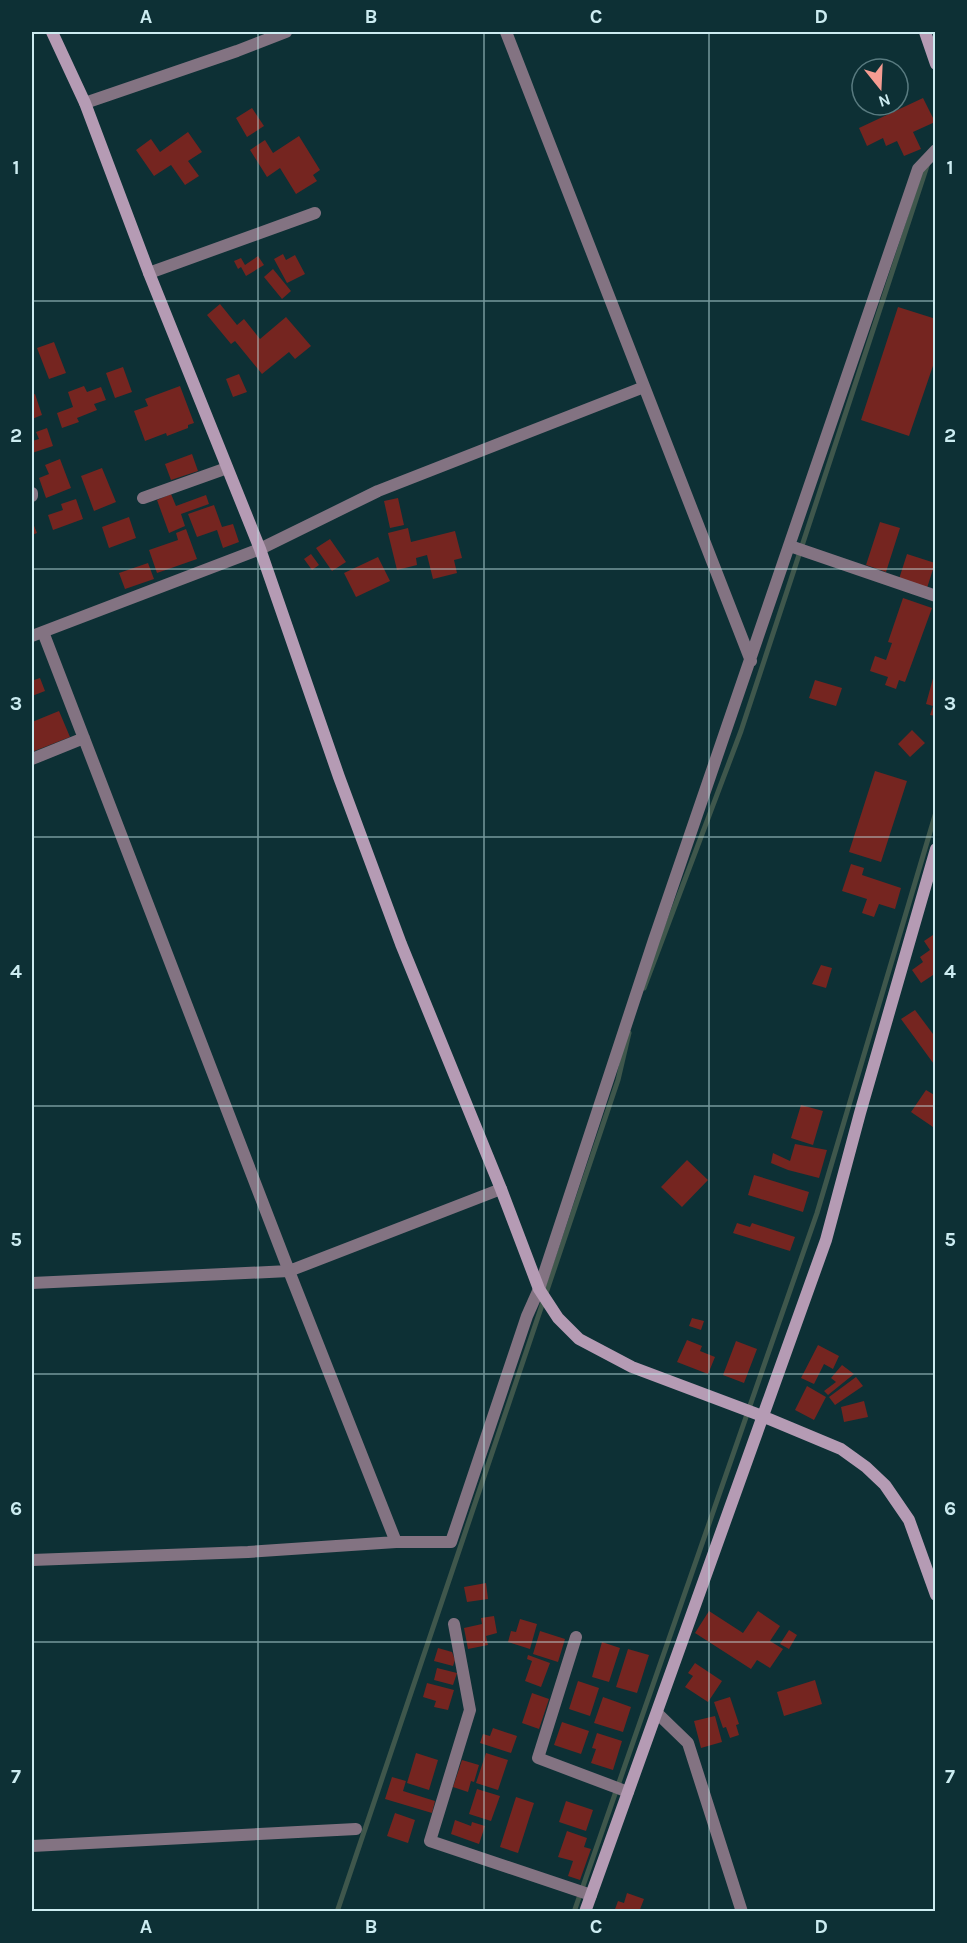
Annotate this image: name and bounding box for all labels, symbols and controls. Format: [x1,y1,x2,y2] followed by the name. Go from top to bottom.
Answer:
[140,5,153,28] text: A
[365,5,377,28] text: B
[590,5,602,28] text: C
[814,5,828,28] text: D
[850,57,910,117] north arrow
[876,90,893,112] text: N
[12,156,20,179] text: 1
[946,156,954,179] text: 1
[10,424,22,447] text: 2
[944,424,956,447] text: 2
[10,692,22,715] text: 3
[944,692,956,715] text: 3
[10,960,22,983] text: 4
[944,960,956,983] text: 4
[10,1228,22,1251] text: 5
[944,1228,956,1251] text: 5
[10,1497,22,1520] text: 6
[944,1497,956,1520] text: 6
[11,1765,21,1788] text: 7
[945,1765,955,1788] text: 7
[140,1915,153,1938] text: A
[365,1915,377,1938] text: B
[590,1915,602,1938] text: C
[814,1915,828,1938] text: D

